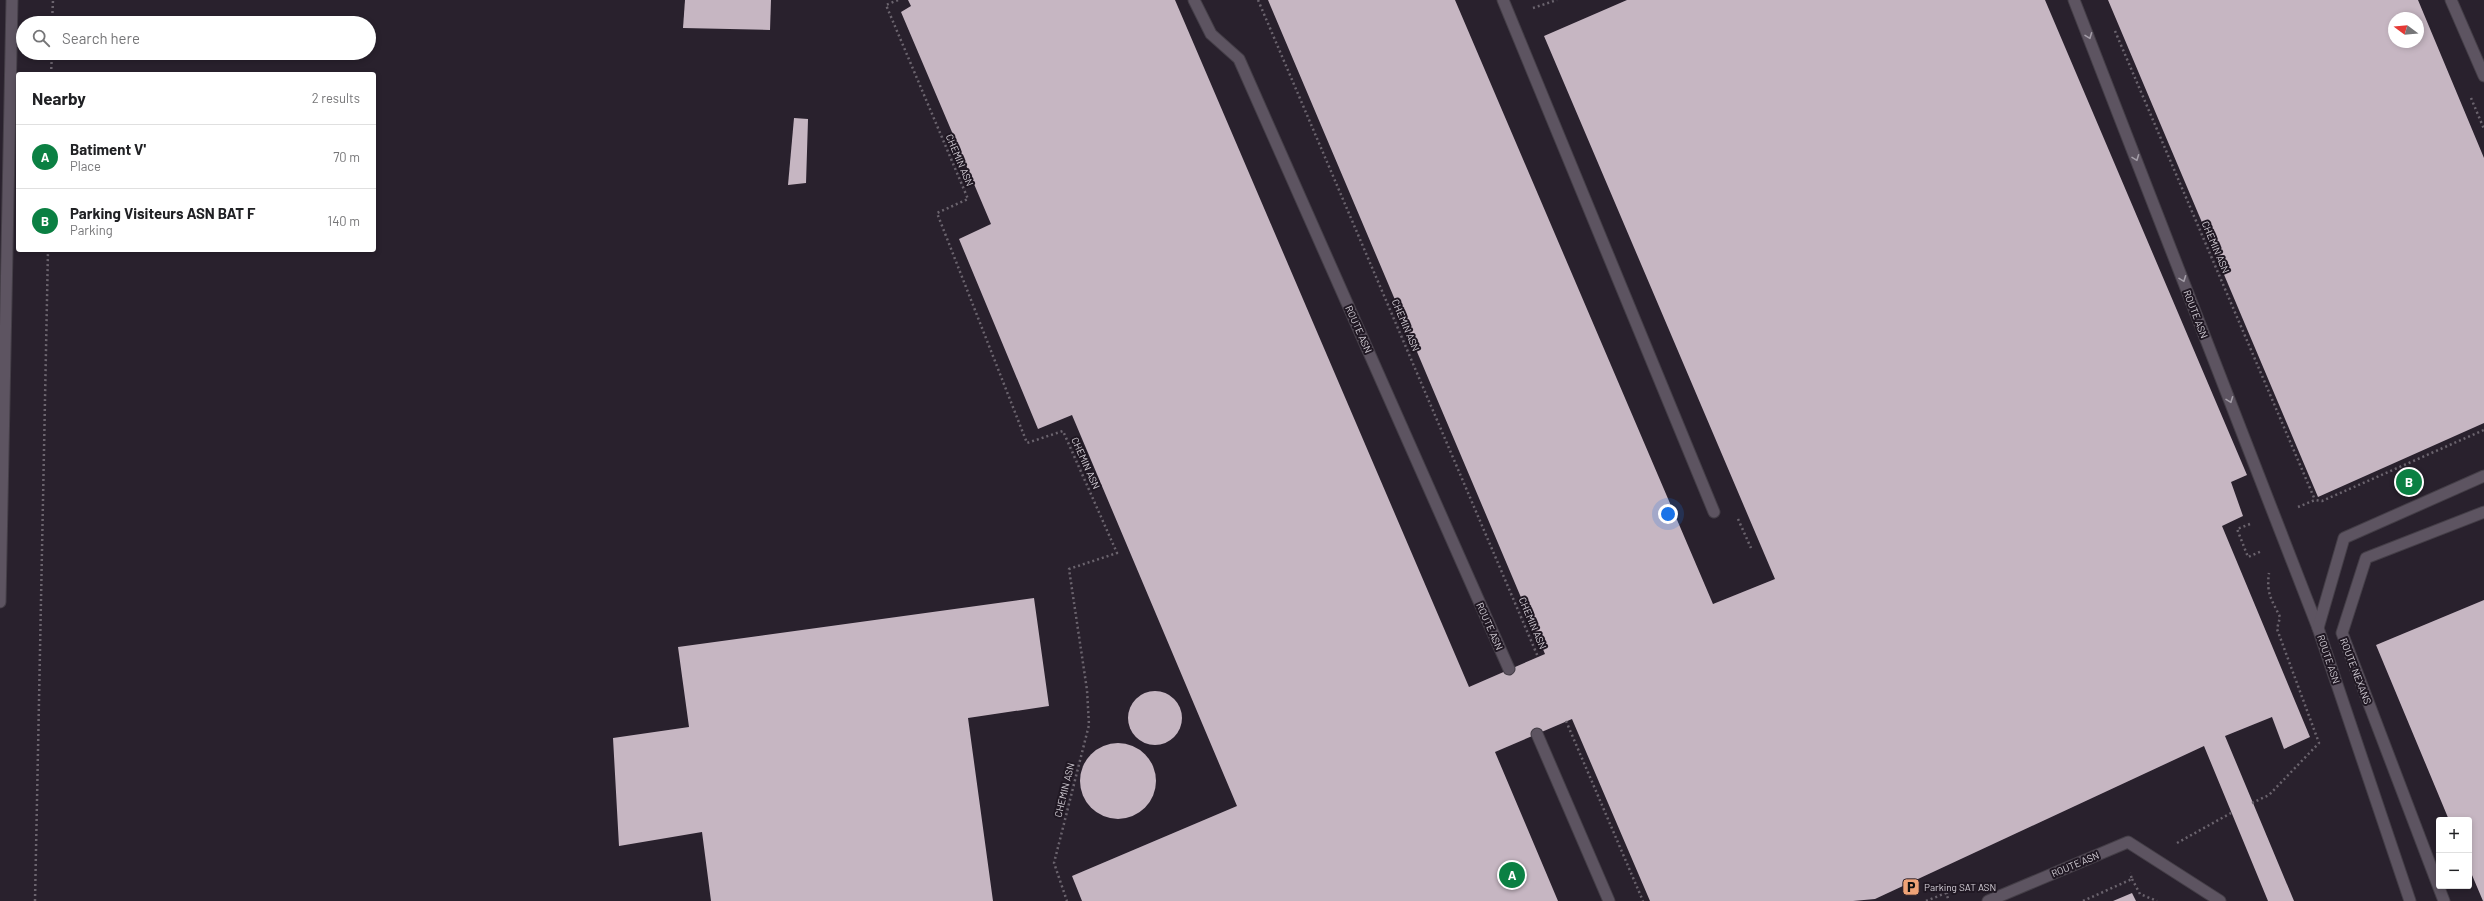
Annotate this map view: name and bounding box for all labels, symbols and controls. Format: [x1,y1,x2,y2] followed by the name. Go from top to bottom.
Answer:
[2388,12,2424,48] north arrow
[16,16,376,60] search box
[30,27,52,49] icon: search
[62,29,140,47] text: Search here
[2084,33,2092,40] one-way arrow
[32,88,86,108] text: Nearby
[312,90,360,106] text: 2 results
[944,132,976,188] street label: CHEMIN ASN
[70,140,146,158] text: Batiment V'
[41,149,49,165] text: A
[333,149,360,165] text: 70 m
[2131,154,2139,161] one-way arrow
[70,158,101,174] text: Place
[70,204,256,222] text: Parking Visiteurs ASN BAT F
[41,213,49,229] text: B
[328,213,360,229] text: 140 m
[2200,219,2232,275] street label: CHEMIN ASN
[70,222,113,238] text: Parking
[2178,275,2186,282] one-way arrow
[2181,288,2211,340] street label: ROUTE ASN
[1390,297,1422,353] street label: CHEMIN ASN
[1343,303,1375,355] street label: ROUTE ASN
[2225,396,2233,403] one-way arrow
[1069,435,1103,491] street label: CHEMIN ASN
[2396,467,2422,497] pin: B
[1658,504,1678,524] your location
[1517,595,1549,651] street label: CHEMIN ASN
[1474,600,1506,652] street label: ROUTE ASN
[2315,633,2343,685] street label: ROUTE ASN
[2338,636,2374,706] street label: ROUTE NEXANS
[1051,762,1077,818] street label: CHEMIN ASN
[2436,817,2472,889] map controls
[2436,817,2472,853] button: +
[2049,849,2101,879] street label: ROUTE ASN
[2436,853,2472,889] button: −
[1499,860,1525,890] pin: A
[1901,877,1921,897] parking icon: Parking SAT ASN
[1924,881,1996,893] place label: Parking SAT ASN

